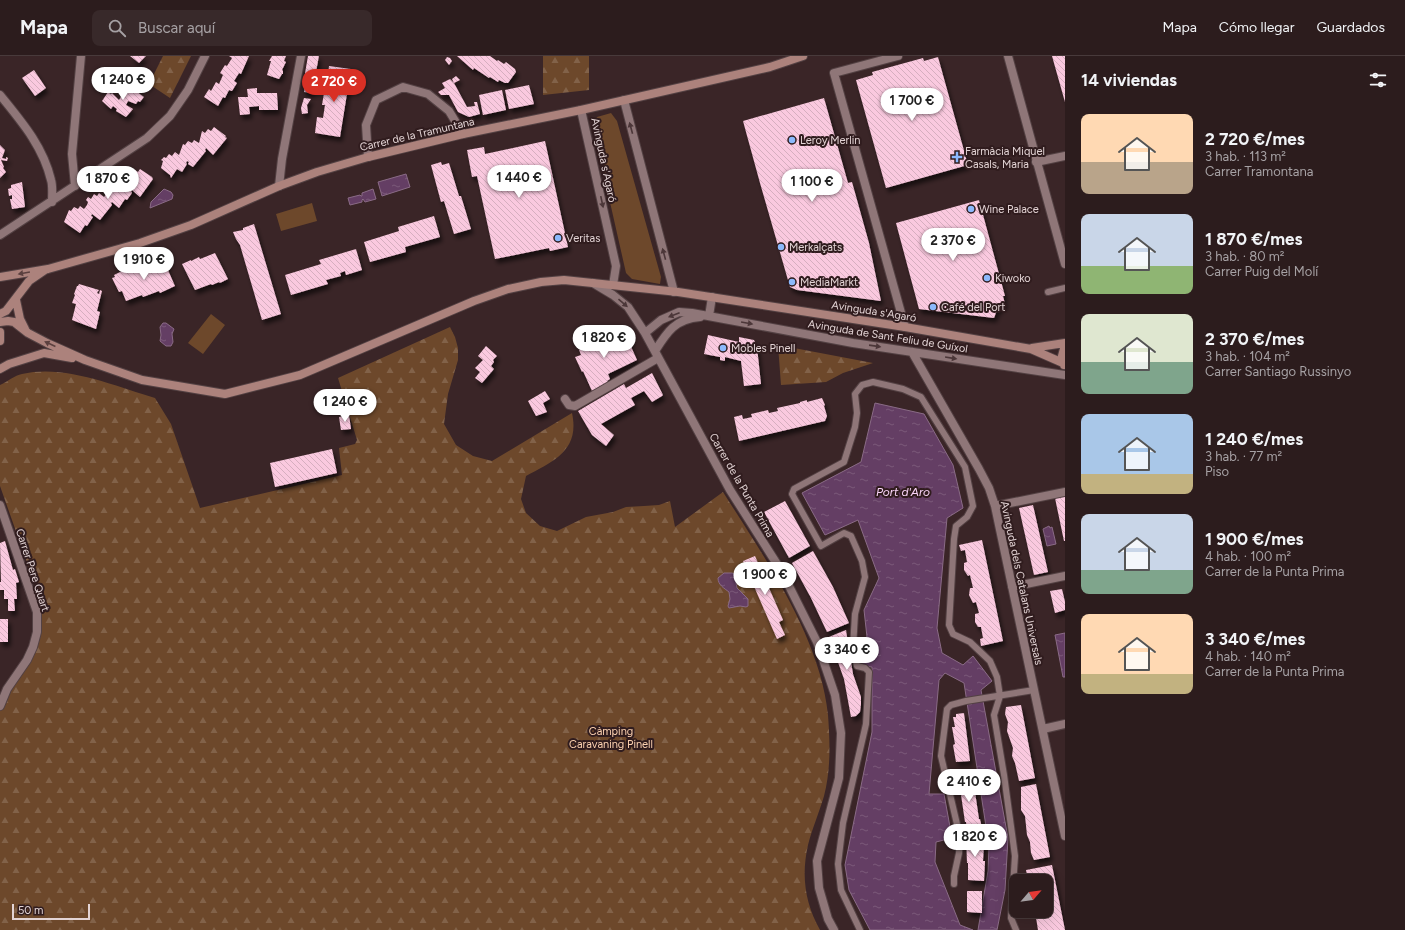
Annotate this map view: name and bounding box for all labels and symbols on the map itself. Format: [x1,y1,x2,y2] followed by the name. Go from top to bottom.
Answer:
[86,67,160,101] pin: 1 240 €
[297,69,371,103] pin: 2 720 €
[875,88,949,122] pin: 1 700 €
[358,115,476,154] street label: Carrer de la Tramuntana
[588,117,619,204] street label: Avinguda s'Agaró
[628,122,634,134] one-way arrow
[800,134,860,147] place label: Leroy Merlin
[787,135,797,145] marker: Leroy Merlin
[965,145,1045,171] place label: Farmàcia Miquel Casals, Maria
[952,152,962,162] marker: Farmàcia Miquel Casals, Maria
[482,165,556,199] pin: 1 440 €
[71,166,145,200] pin: 1 870 €
[775,169,849,203] pin: 1 100 €
[599,196,605,208] one-way arrow
[979,203,1039,216] place label: Wine Palace
[966,204,976,214] marker: Wine Palace
[916,228,990,262] pin: 2 370 €
[566,232,600,245] place label: Veritas
[553,233,563,243] marker: Veritas
[789,241,842,254] place label: Merkalçats
[776,242,786,252] marker: Merkalçats
[107,247,181,281] pin: 1 910 €
[661,248,667,260] one-way arrow
[18,270,30,276] one-way arrow
[995,272,1031,285] place label: Kiwoko
[982,273,992,283] marker: Kiwoko
[800,276,858,289] place label: MediaMarkt
[787,277,797,287] marker: MediaMarkt
[830,298,917,325] street label: Avinguda s'Agaró
[618,299,628,308] one-way arrow
[941,301,1005,314] place label: Café del Port
[928,302,938,312] marker: Café del Port
[668,312,680,318] one-way arrow
[807,317,969,356] street label: Avinguda de Sant Feliu de Guíxol
[741,320,753,326] one-way arrow
[567,325,641,359] pin: 1 820 €
[44,341,55,347] one-way arrow
[731,342,795,355] place label: Mobles Pinell
[718,343,728,353] marker: Mobles Pinell
[869,343,881,349] one-way arrow
[945,355,957,361] one-way arrow
[308,389,382,423] pin: 1 240 €
[706,431,777,540] street label: Carrer de la Punta Prima
[876,485,930,499] water label: Port d'Aro
[998,500,1045,666] street label: Avinguda dels Catalans Universals
[13,527,52,613] street label: Carrer Pere Quart
[728,562,802,596] pin: 1 900 €
[810,637,884,671] pin: 3 340 €
[569,725,653,751] park label: Càmping Caravaning Pinell
[932,769,1006,803] pin: 2 410 €
[938,824,1012,858] pin: 1 820 €
[1009,874,1053,918] north arrow
[12,902,90,921] scale bar

